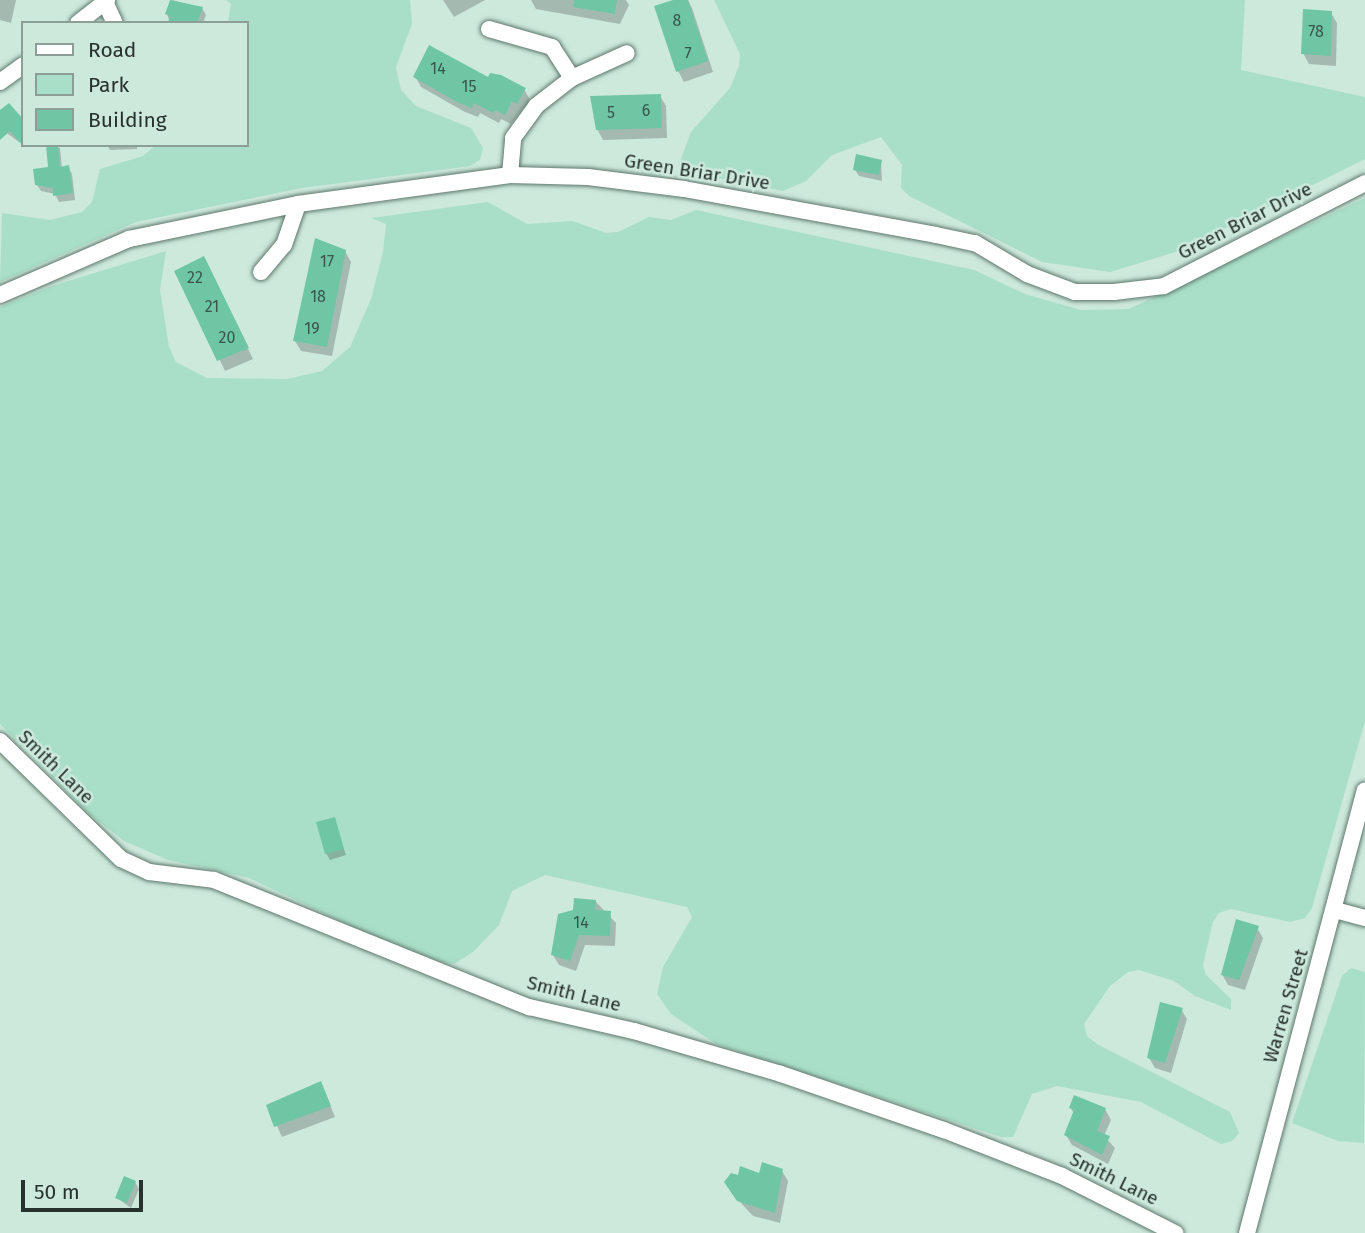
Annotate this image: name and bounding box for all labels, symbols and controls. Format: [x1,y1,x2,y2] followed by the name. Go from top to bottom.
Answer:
[673,11,681,31] house number: 8
[21,21,248,147] legend
[1308,22,1324,42] house number: 78
[88,37,136,63] text: Road
[684,44,692,64] house number: 7
[430,59,446,79] house number: 14
[88,72,129,98] text: Park
[462,77,476,97] house number: 15
[642,101,650,121] house number: 6
[607,103,615,123] house number: 5
[88,107,167,133] text: Building
[623,149,771,195] street label: Green Briar Drive
[1174,177,1316,265] street label: Green Briar Drive
[320,252,334,272] house number: 17
[187,268,203,288] house number: 22
[310,287,326,307] house number: 18
[205,297,219,317] house number: 21
[304,319,320,339] house number: 19
[219,328,235,348] house number: 20
[14,725,98,809] street label: Smith Lane
[573,913,589,933] house number: 14
[1259,946,1313,1066] street label: Warren Street
[525,971,623,1017] street label: Smith Lane
[1066,1148,1162,1210] street label: Smith Lane
[24,1166,147,1210] scale bar
[34,1179,80,1205] text: 50 m

